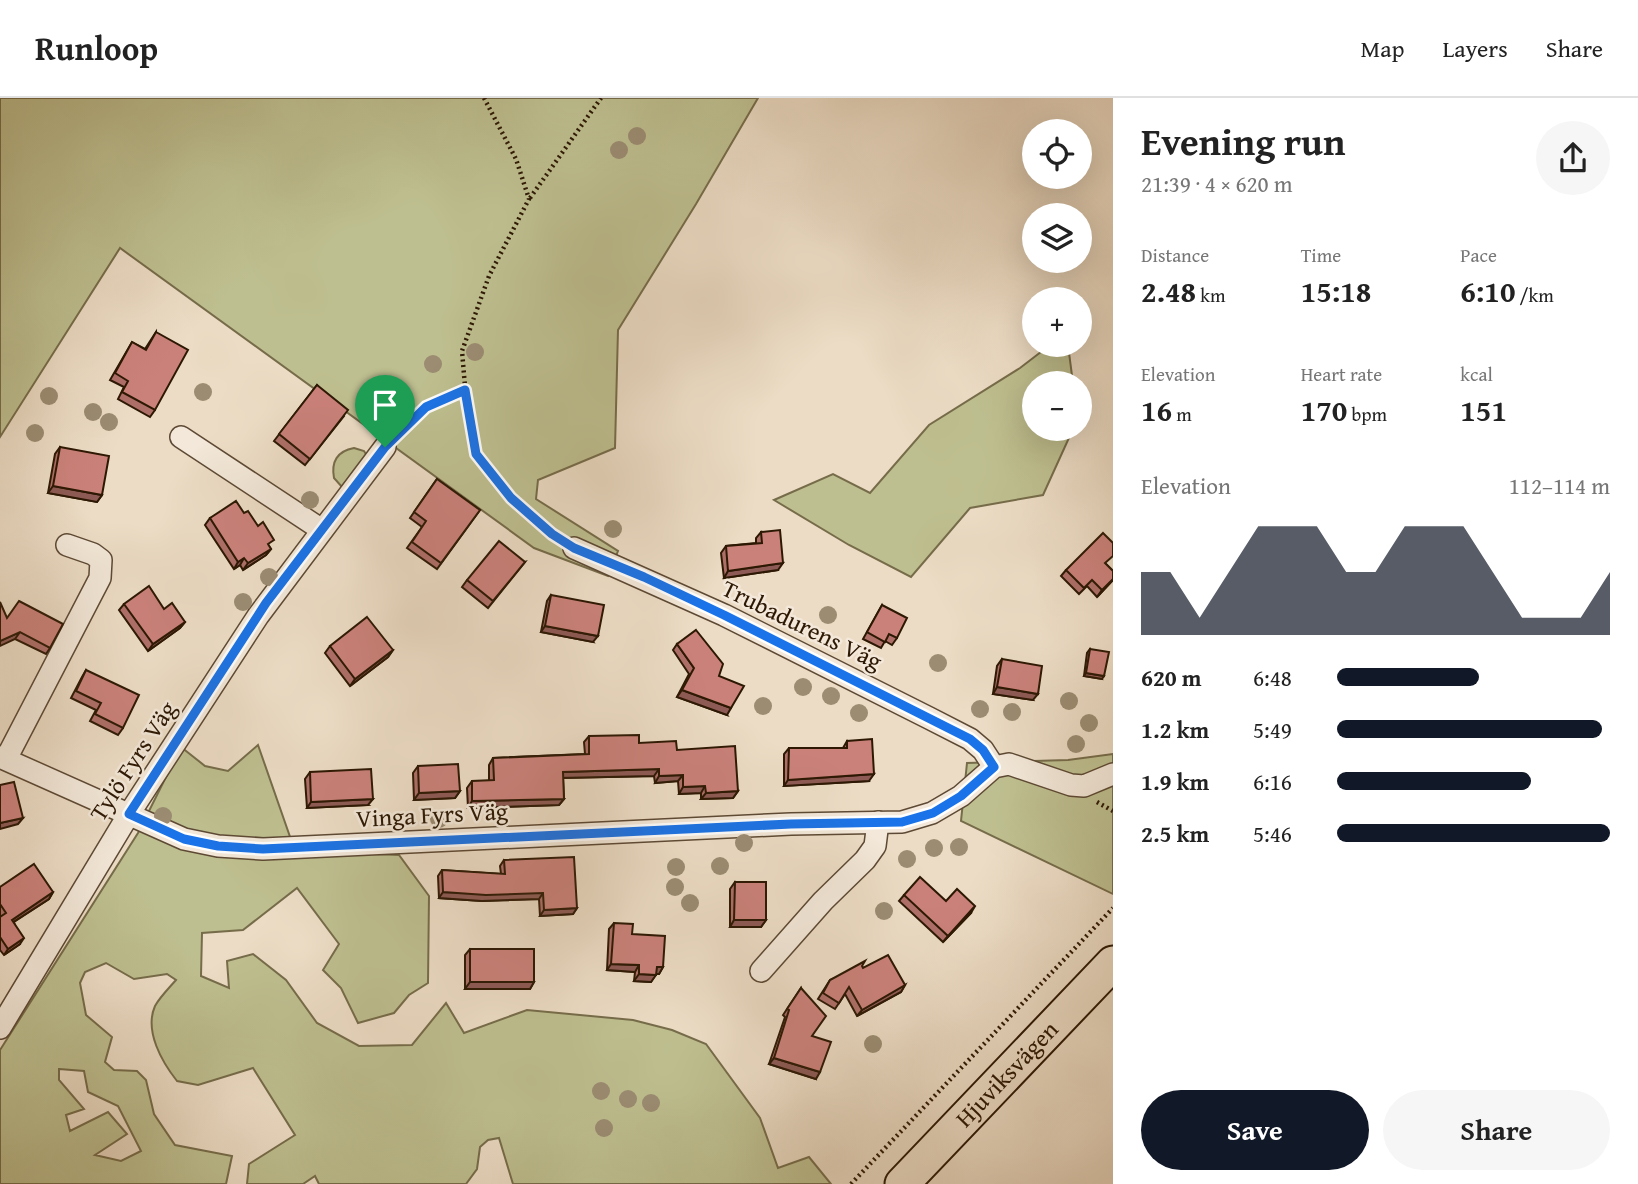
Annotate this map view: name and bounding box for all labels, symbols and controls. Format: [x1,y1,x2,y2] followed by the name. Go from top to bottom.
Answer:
[35,24,158,72] text: Runloop
[1361,31,1404,66] text: Map
[1442,31,1508,66] text: Layers
[1546,31,1603,66] text: Share
[1141,113,1345,169] text: Evening run
[1022,119,1092,441] map controls
[1022,119,1092,189] button: locate
[1536,121,1610,195] button: share
[1141,167,1293,200] text: 21:39 · 4 × 620 m
[1022,203,1092,273] button: layers
[1141,241,1209,269] text: Distance
[1301,241,1341,269] text: Time
[1460,241,1497,269] text: Pace
[1141,269,1196,313] text: 2.48
[1301,269,1371,313] text: 15:18
[1460,269,1515,313] text: 6:10
[1196,281,1225,309] text: km
[1515,281,1554,309] text: /km
[1022,287,1092,357] button: +
[1141,360,1215,388] text: Elevation
[1301,360,1382,388] text: Heart rate
[1460,360,1493,388] text: kcal
[1022,371,1092,441] button: −
[355,375,415,447] pin
[366,386,404,424] icon: arrive
[1141,388,1172,432] text: 16
[1301,388,1347,432] text: 170
[1460,388,1507,432] text: 151
[1172,400,1192,428] text: m
[1347,400,1387,428] text: bpm
[1141,469,1231,502] text: Elevation
[1509,469,1610,502] text: 112–114 m
[716,571,888,678] street label: Trubadurens Väg
[1141,661,1202,694] text: 620 m
[1253,661,1292,694] text: 6:48
[81,694,185,828] street label: Tylö Fyrs Väg
[1141,713,1209,746] text: 1.2 km
[1253,713,1292,746] text: 5:49
[1141,765,1209,798] text: 1.9 km
[1253,765,1292,798] text: 6:16
[355,793,509,836] street label: Vinga Fyrs Väg
[1141,817,1209,850] text: 2.5 km
[1253,817,1292,850] text: 5:46
[947,1012,1067,1135] street label: Hjuviksvägen
[1141,1090,1369,1170] button: Save
[1383,1090,1610,1170] button: Share

